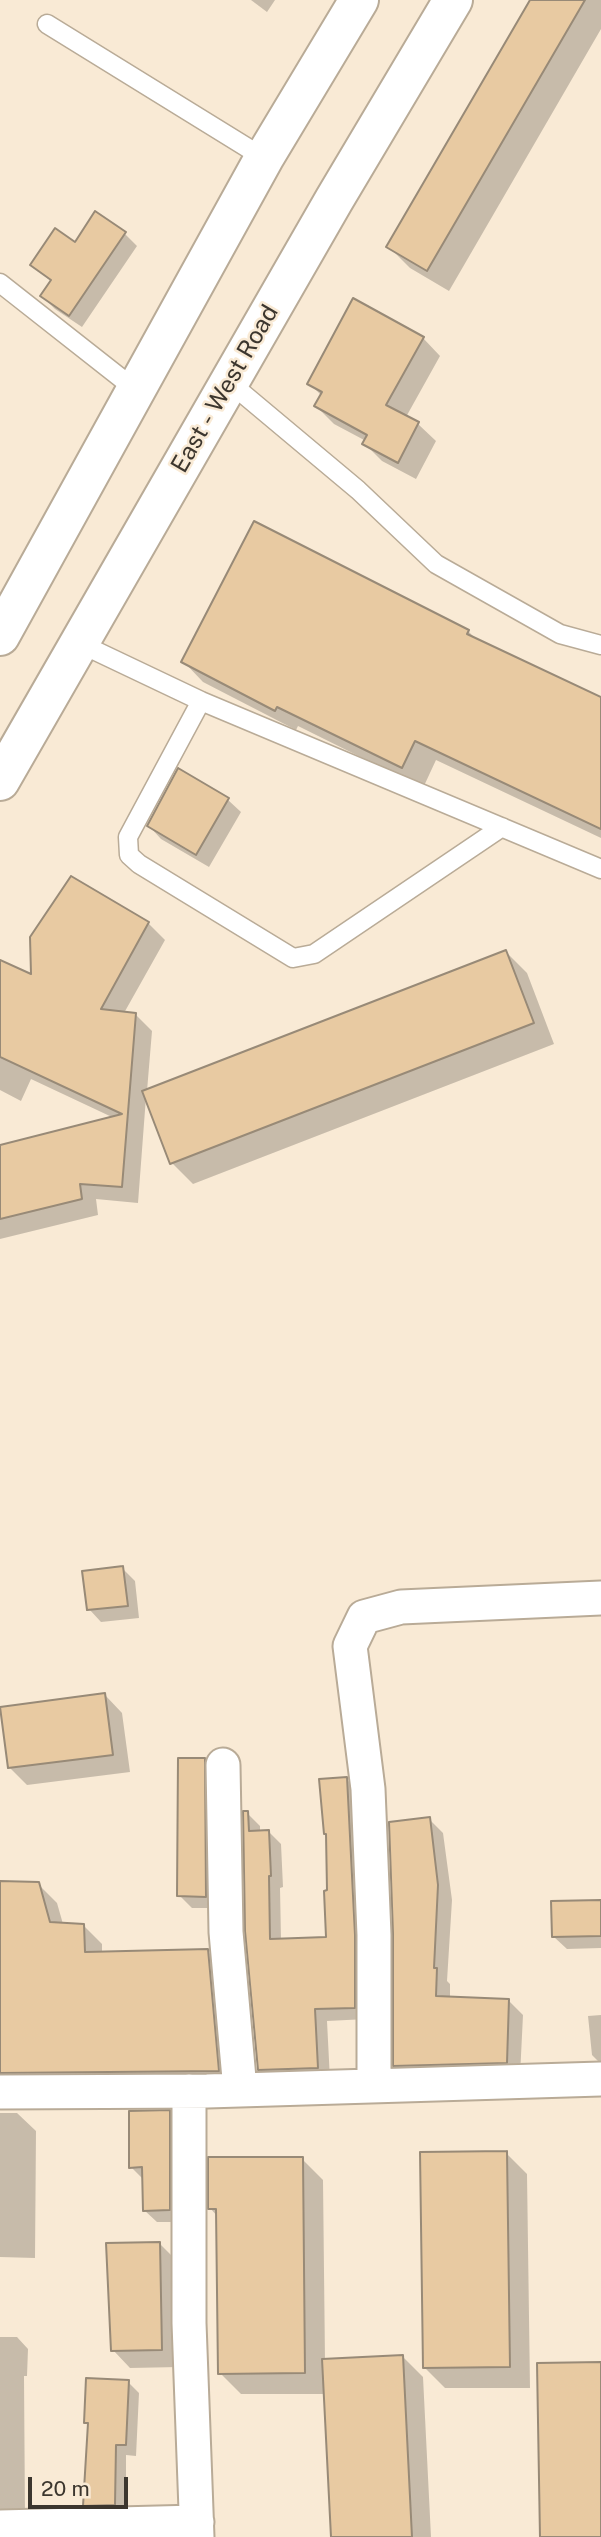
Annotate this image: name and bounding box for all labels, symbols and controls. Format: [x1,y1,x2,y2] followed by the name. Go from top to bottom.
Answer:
[165,300,285,478] street label: East - West Road
[32,2464,131,2508] scale bar
[41,2476,90,2501] text: 20 m

